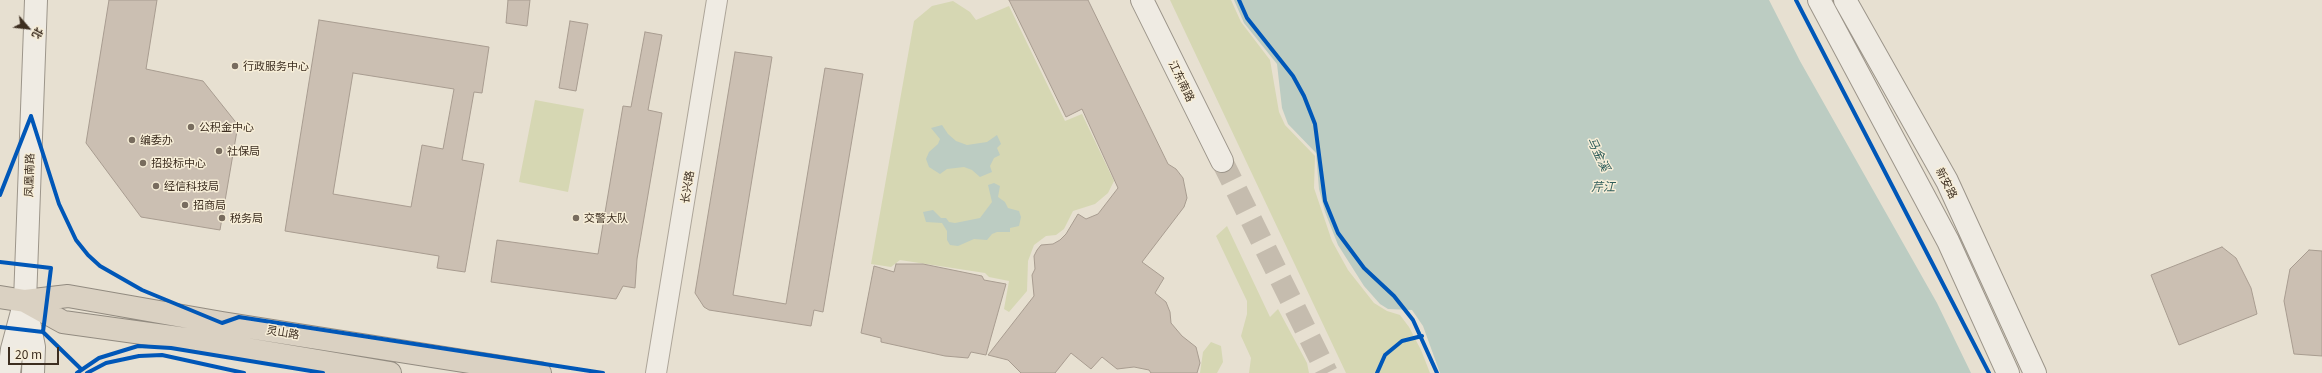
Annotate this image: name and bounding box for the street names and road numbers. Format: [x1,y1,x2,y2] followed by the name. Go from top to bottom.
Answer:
[1166,58,1198,104] street label: 江东南路
[22,153,36,197] street label: 凤凰南路
[1934,165,1960,201] street label: 新安路
[678,170,696,204] street label: 长兴路
[266,323,300,341] street label: 灵山路

